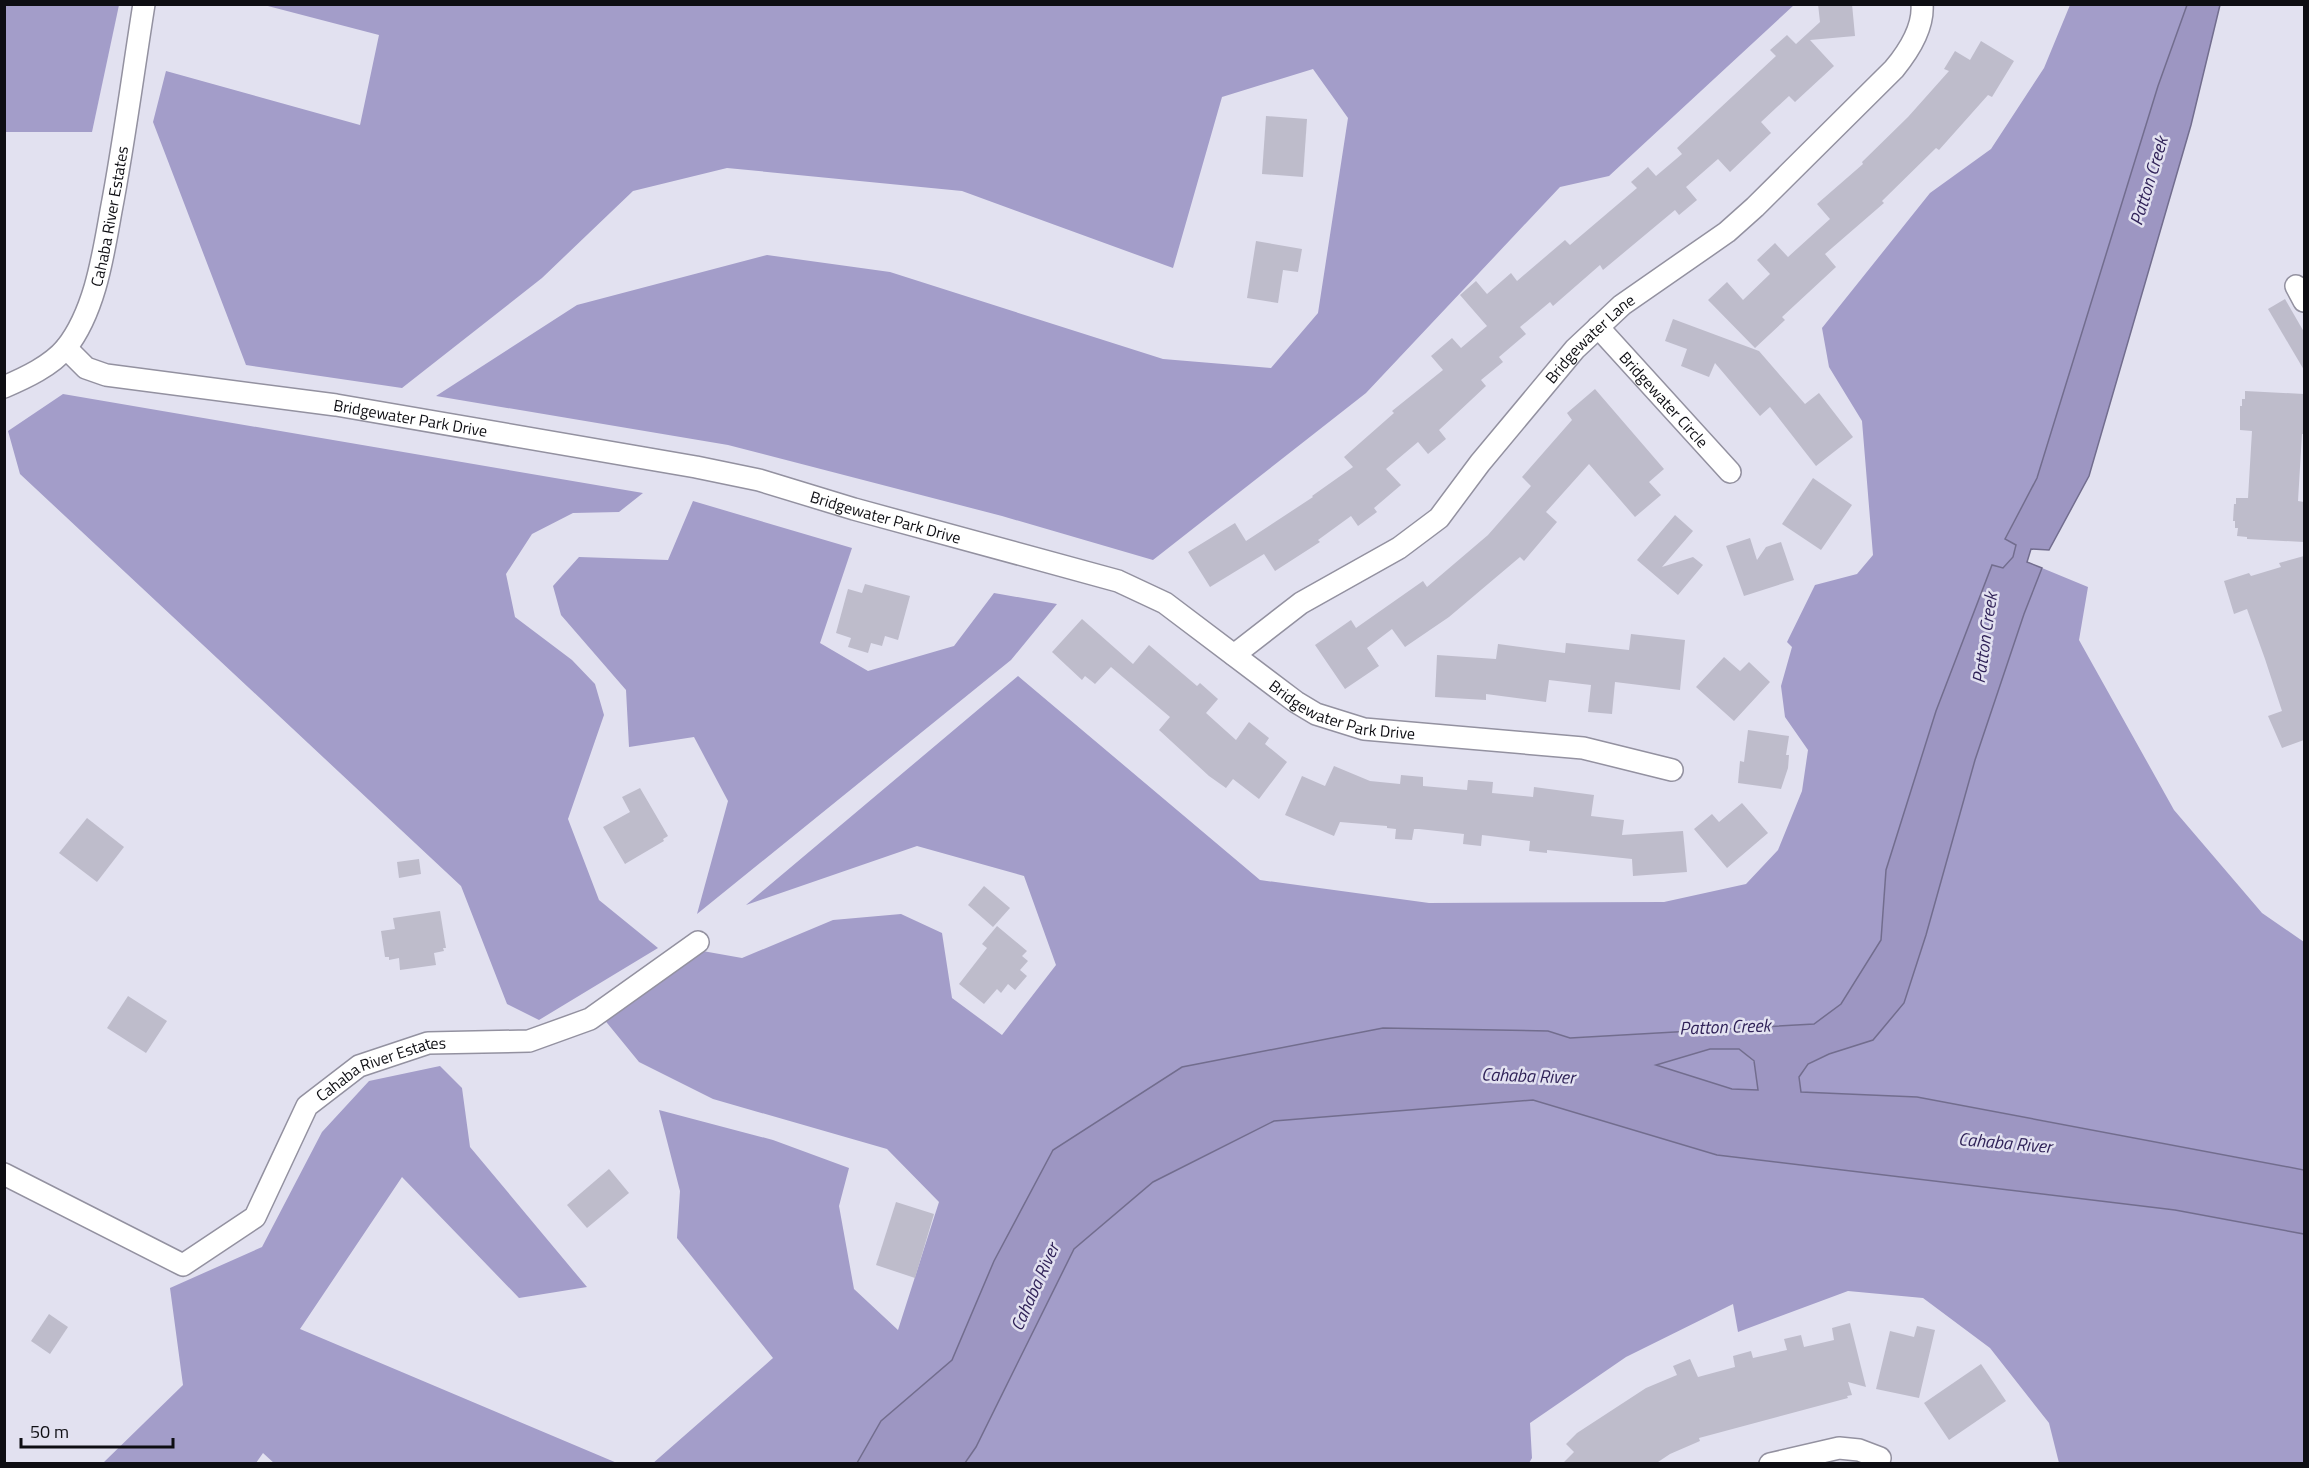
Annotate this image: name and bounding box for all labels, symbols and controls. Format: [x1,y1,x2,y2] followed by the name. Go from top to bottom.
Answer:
[2122,131,2175,228] water label: Patton Creek
[84,144,134,289] street label: Cahaba River Estates
[1539,288,1639,389] street label: Bridgewater Lane
[1614,346,1714,453] street label: Bridgewater Circle
[332,393,489,443] street label: Bridgewater Park Drive
[807,484,964,550] street label: Bridgewater Park Drive
[1965,589,2005,685] water label: Patton Creek
[1264,674,1416,745] street label: Bridgewater Park Drive
[1679,1011,1773,1042] water label: Patton Creek
[311,1031,446,1107] street label: Cahaba River Estates
[1481,1060,1578,1091] water label: Cahaba River
[1957,1125,2055,1160] water label: Cahaba River
[1003,1236,1067,1335] water label: Cahaba River
[21,1411,172,1449] scale bar
[30,1418,69,1445] text: 50 m

